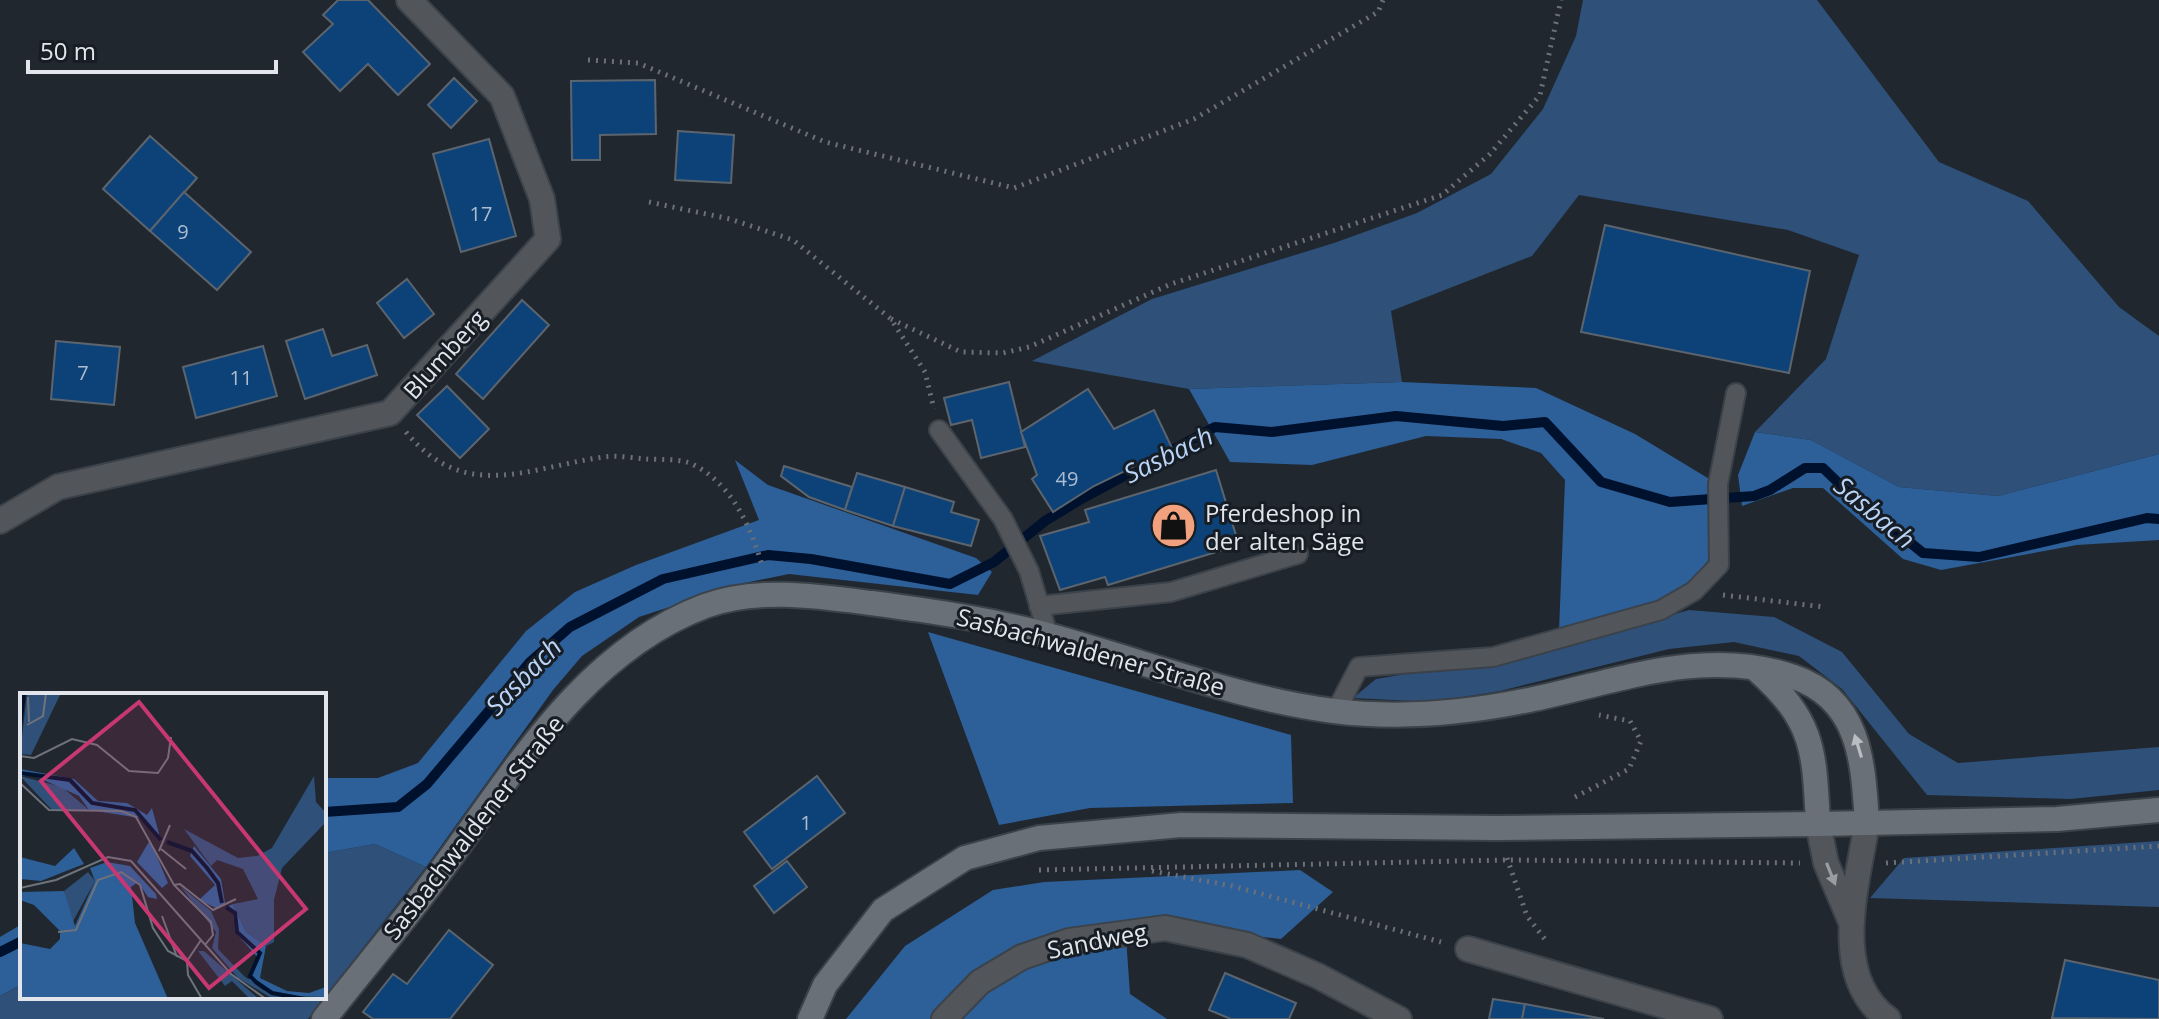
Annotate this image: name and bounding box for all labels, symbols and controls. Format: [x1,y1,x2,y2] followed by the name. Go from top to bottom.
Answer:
[28,24,276,74] scale bar
[40,34,96,67] text: 50 m
[470,200,492,227] house number: 17
[177,218,189,245] house number: 9
[395,302,493,406] street label: Blumberg
[77,359,89,386] house number: 7
[230,364,252,391] house number: 11
[1117,417,1219,491] water label: Sasbach
[1056,465,1078,492] house number: 49
[1827,468,1923,556] water label: Sasbach
[1205,496,1365,557] place label: Pferdeshop in der alten Säge
[1150,502,1198,550] shop icon: Pferdeshop in der alten Säge
[954,599,1228,703] street label: Sasbachwaldener Straße
[477,629,569,723] water label: Sasbach
[20,693,326,999] inset map
[375,708,571,946] street label: Sasbachwaldener Straße
[1851,733,1864,757] one-way arrow
[800,809,812,836] house number: 1
[1824,862,1837,886] one-way arrow
[1044,914,1150,966] street label: Sandweg

